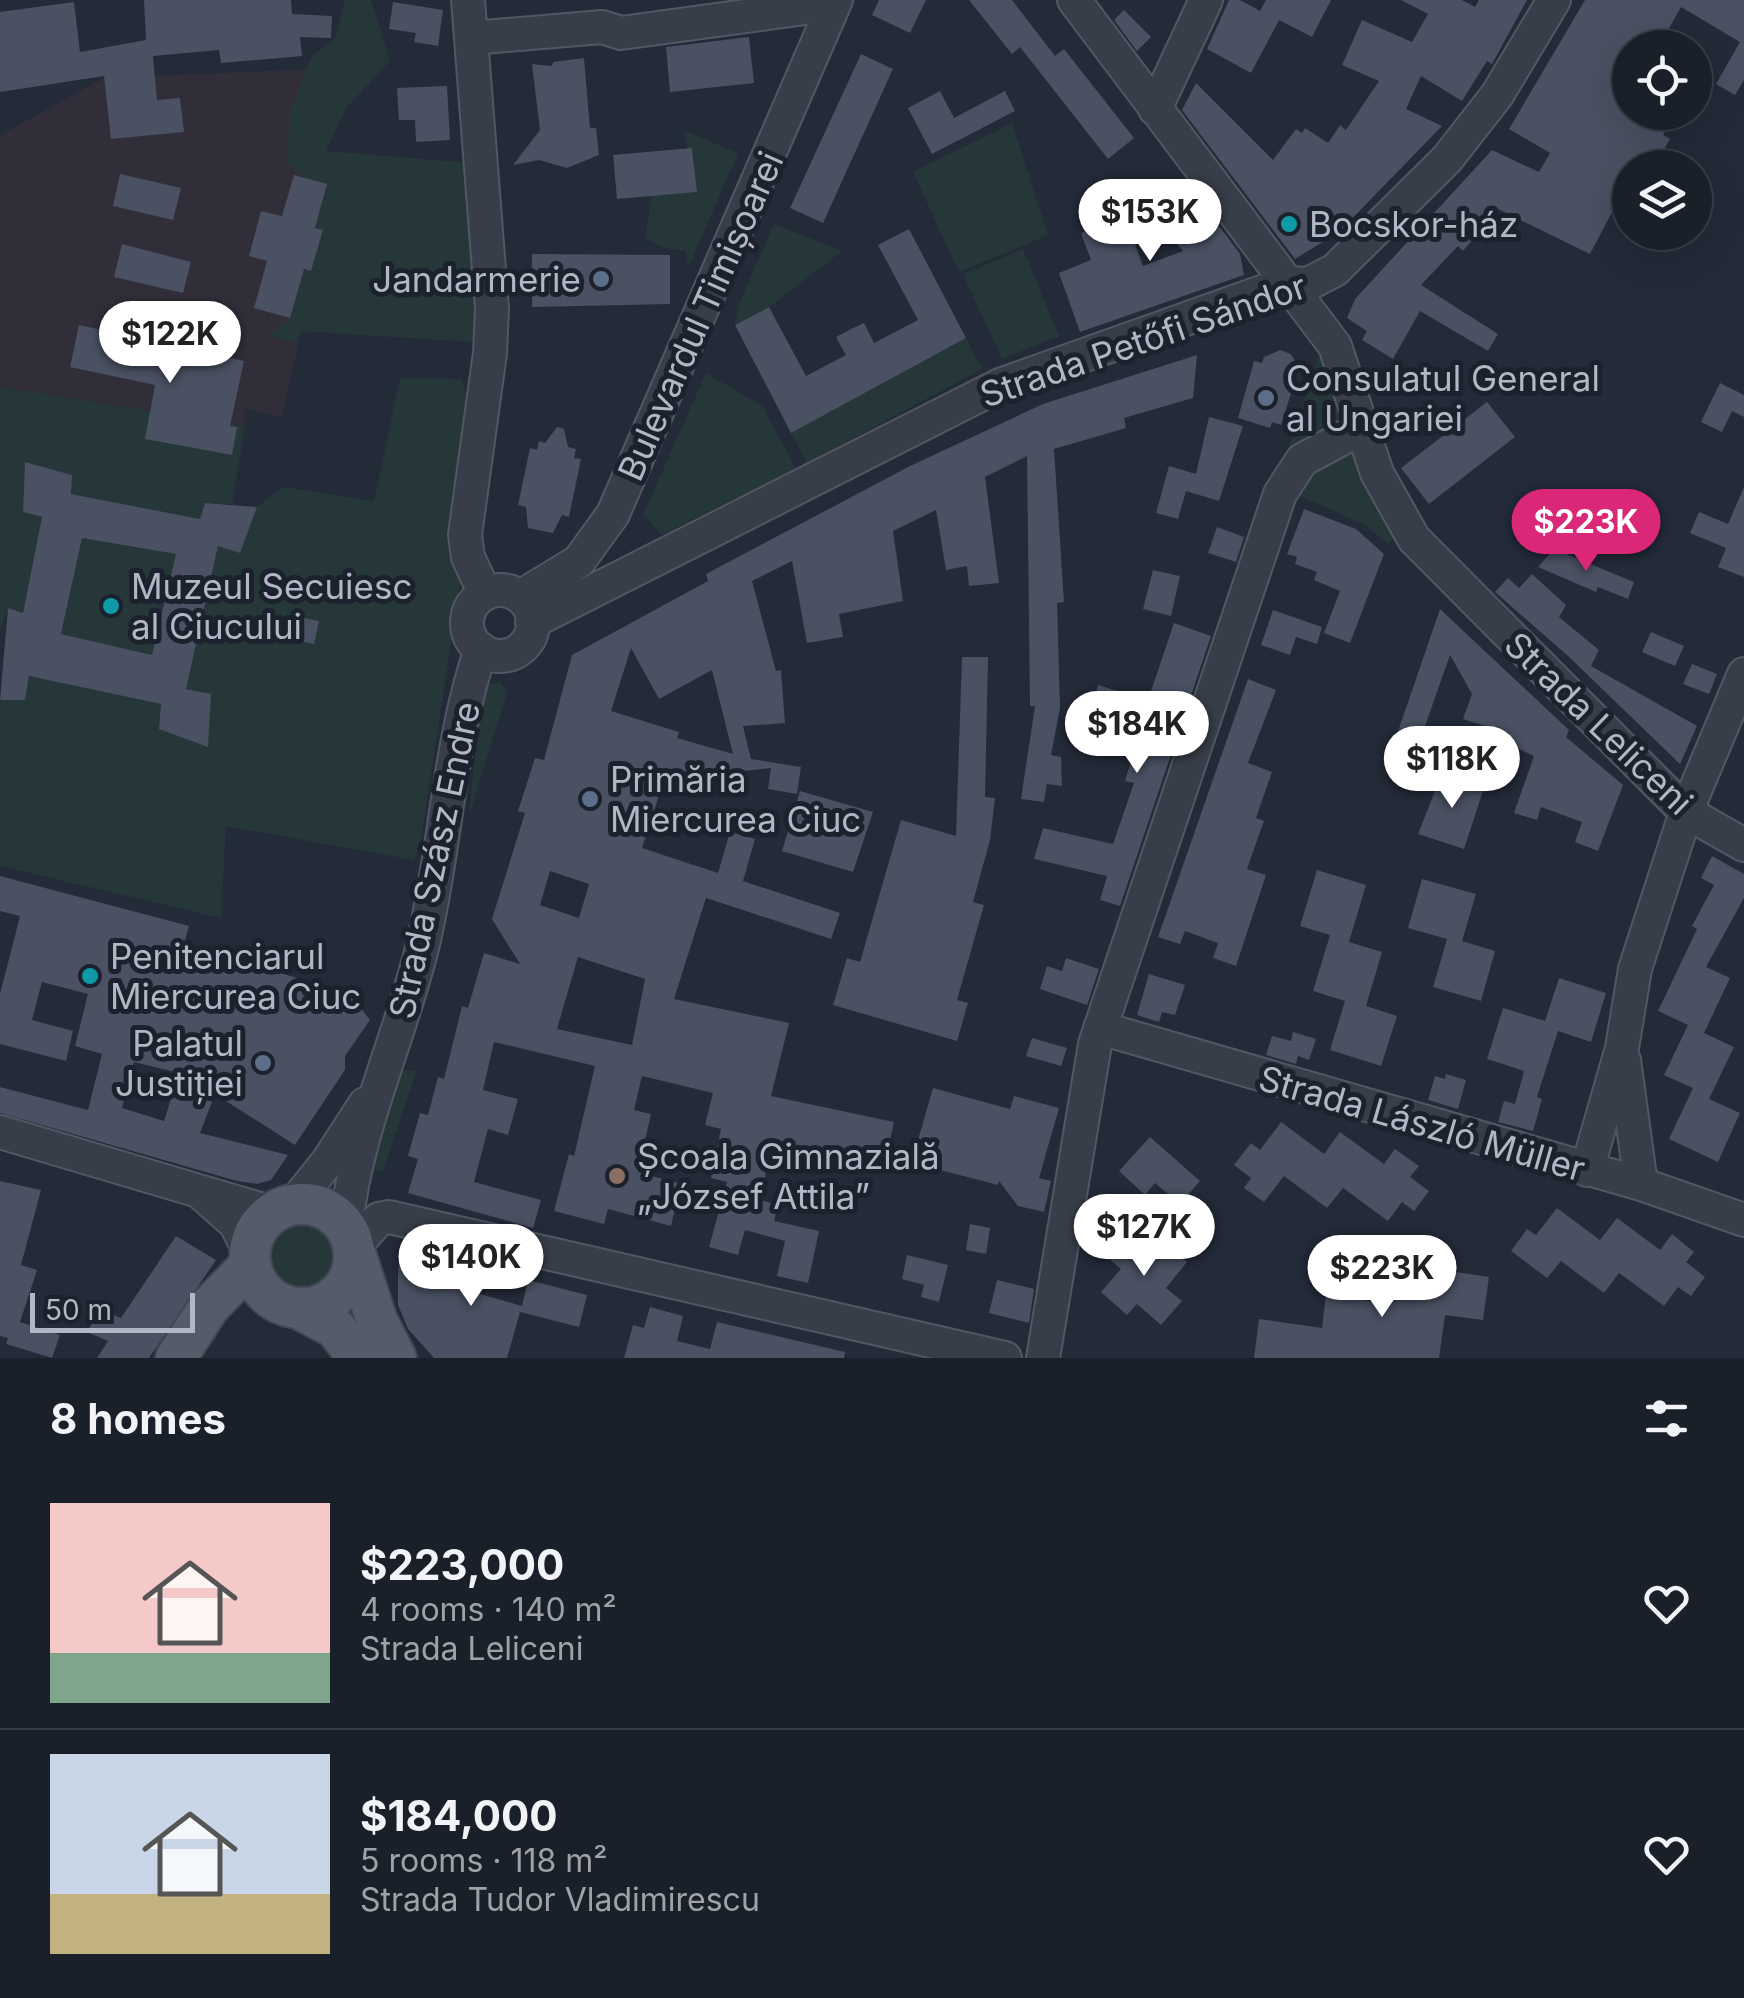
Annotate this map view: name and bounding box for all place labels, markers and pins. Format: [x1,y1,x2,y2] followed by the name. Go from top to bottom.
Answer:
[1080,179,1220,264] pin: $153K
[1309,203,1518,245] place label: Bocskor-ház
[1278,213,1300,235] marker: Bocskor-ház
[372,258,581,300] place label: Jandarmerie
[590,268,612,290] marker: Jandarmerie
[100,301,240,386] pin: $122K
[1286,357,1600,439] place label: Consulatul General al Ungariei
[1255,387,1277,409] marker: Consulatul General al Ungariei
[1516,489,1656,574] pin: $223K
[131,565,412,647] place label: Muzeul Secuiesc al Ciucului
[100,595,122,617] marker: Muzeul Secuiesc al Ciucului
[1067,691,1207,776] pin: $184K
[1382,726,1522,811] pin: $118K
[610,758,861,840] place label: Primăria Miercurea Ciuc
[579,788,601,810] marker: Primăria Miercurea Ciuc
[110,935,361,1017] place label: Penitenciarul Miercurea Ciuc
[79,965,101,987] marker: Penitenciarul Miercurea Ciuc
[115,1022,243,1105] place label: Palatul Justiției
[252,1052,274,1074] marker: Palatul Justiției
[637,1135,940,1217] place label: Școala Gimnazială „József Attila”
[606,1165,628,1187] marker: Școala Gimnazială „József Attila”
[1074,1194,1214,1279] pin: $127K
[401,1224,541,1309] pin: $140K
[1312,1235,1452,1320] pin: $223K

